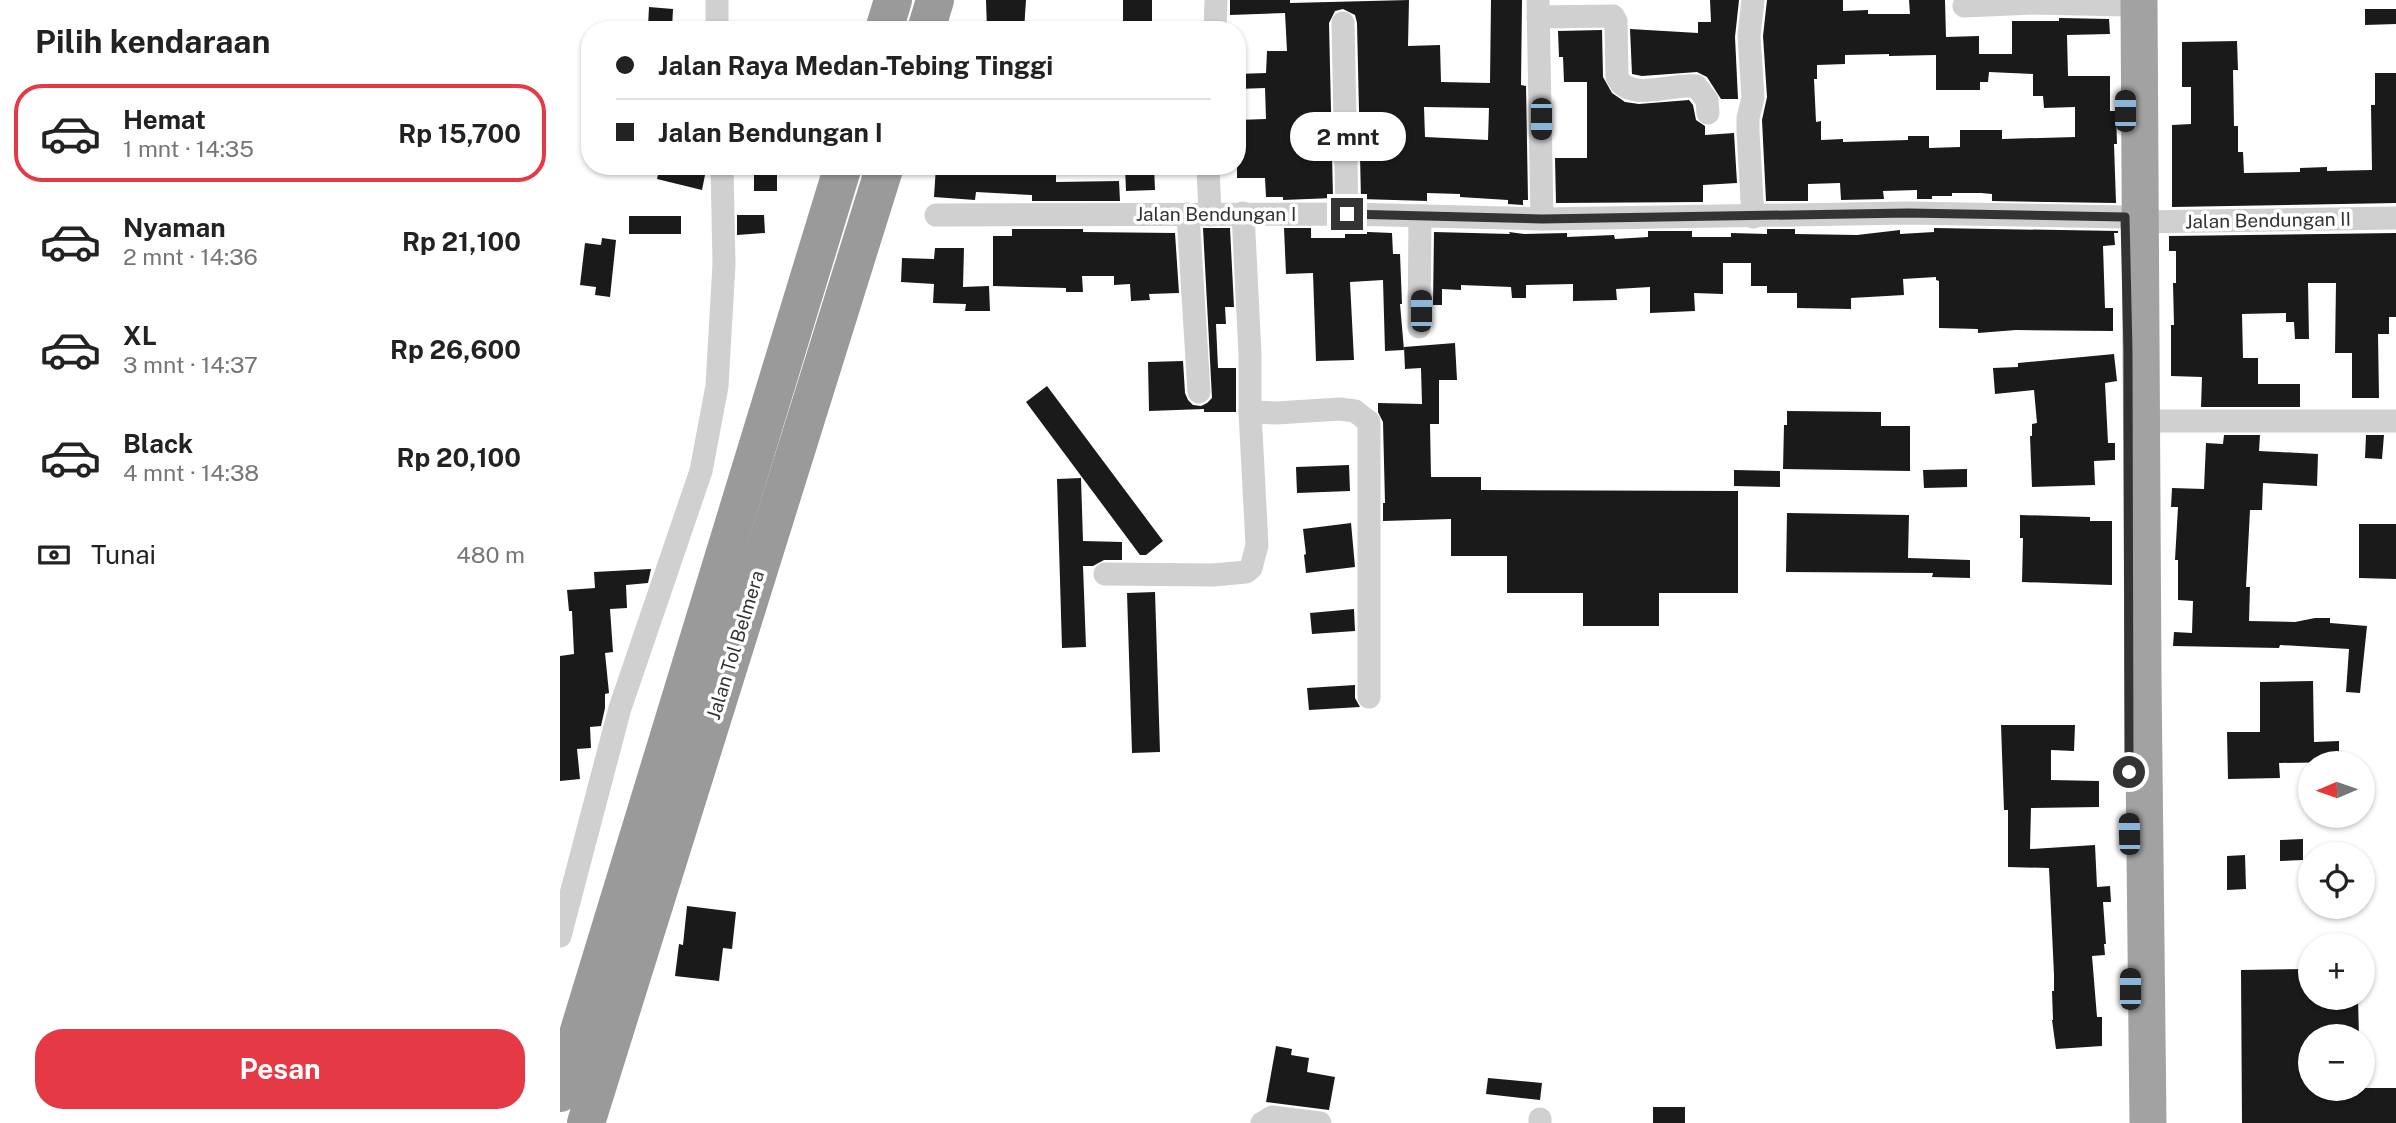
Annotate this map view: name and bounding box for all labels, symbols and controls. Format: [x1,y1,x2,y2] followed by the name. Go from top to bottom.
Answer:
[35,23,270,60] text: Pilih kendaraan
[658,50,1053,81] text: Jalan Raya Medan-Tebing Tinggi
[2115,90,2136,132] car
[1531,98,1552,140] car
[39,102,102,165] icon: car
[123,104,206,135] text: Hemat
[1289,113,1405,162] callout: 2 mnt
[658,117,883,148] text: Jalan Bendungan I
[398,118,521,149] text: Rp 15,700
[1316,123,1380,150] text: 2 mnt
[123,135,254,162] text: 1 mnt · 14:35
[1331,198,1363,230] route end
[1136,203,1296,225] street label: Jalan Bendungan I
[2185,208,2351,232] street label: Jalan Bendungan II
[39,210,102,273] icon: car
[123,212,226,243] text: Nyaman
[402,226,521,257] text: Rp 21,100
[123,243,258,270] text: 2 mnt · 14:36
[1411,290,1432,332] car
[39,318,102,381] icon: car
[123,320,157,351] text: XL
[390,334,521,365] text: Rp 26,600
[123,351,258,378] text: 3 mnt · 14:37
[39,426,102,489] icon: car
[123,428,193,459] text: Black
[396,442,521,473] text: Rp 20,100
[123,459,259,486] text: 4 mnt · 14:38
[35,536,73,574] icon: cash
[91,539,156,570] text: Tunai
[456,541,525,568] text: 480 m
[702,568,768,722] street label: Jalan Tol Belmera
[2298,751,2375,828] north arrow
[2298,751,2375,1101] map controls
[2113,756,2145,788] route start
[2119,813,2140,855] car
[2298,842,2375,919] button: locate
[2298,933,2375,1010] button: +
[2120,968,2141,1010] car
[2298,1024,2375,1101] button: −
[35,1029,525,1109] button: Pesan

